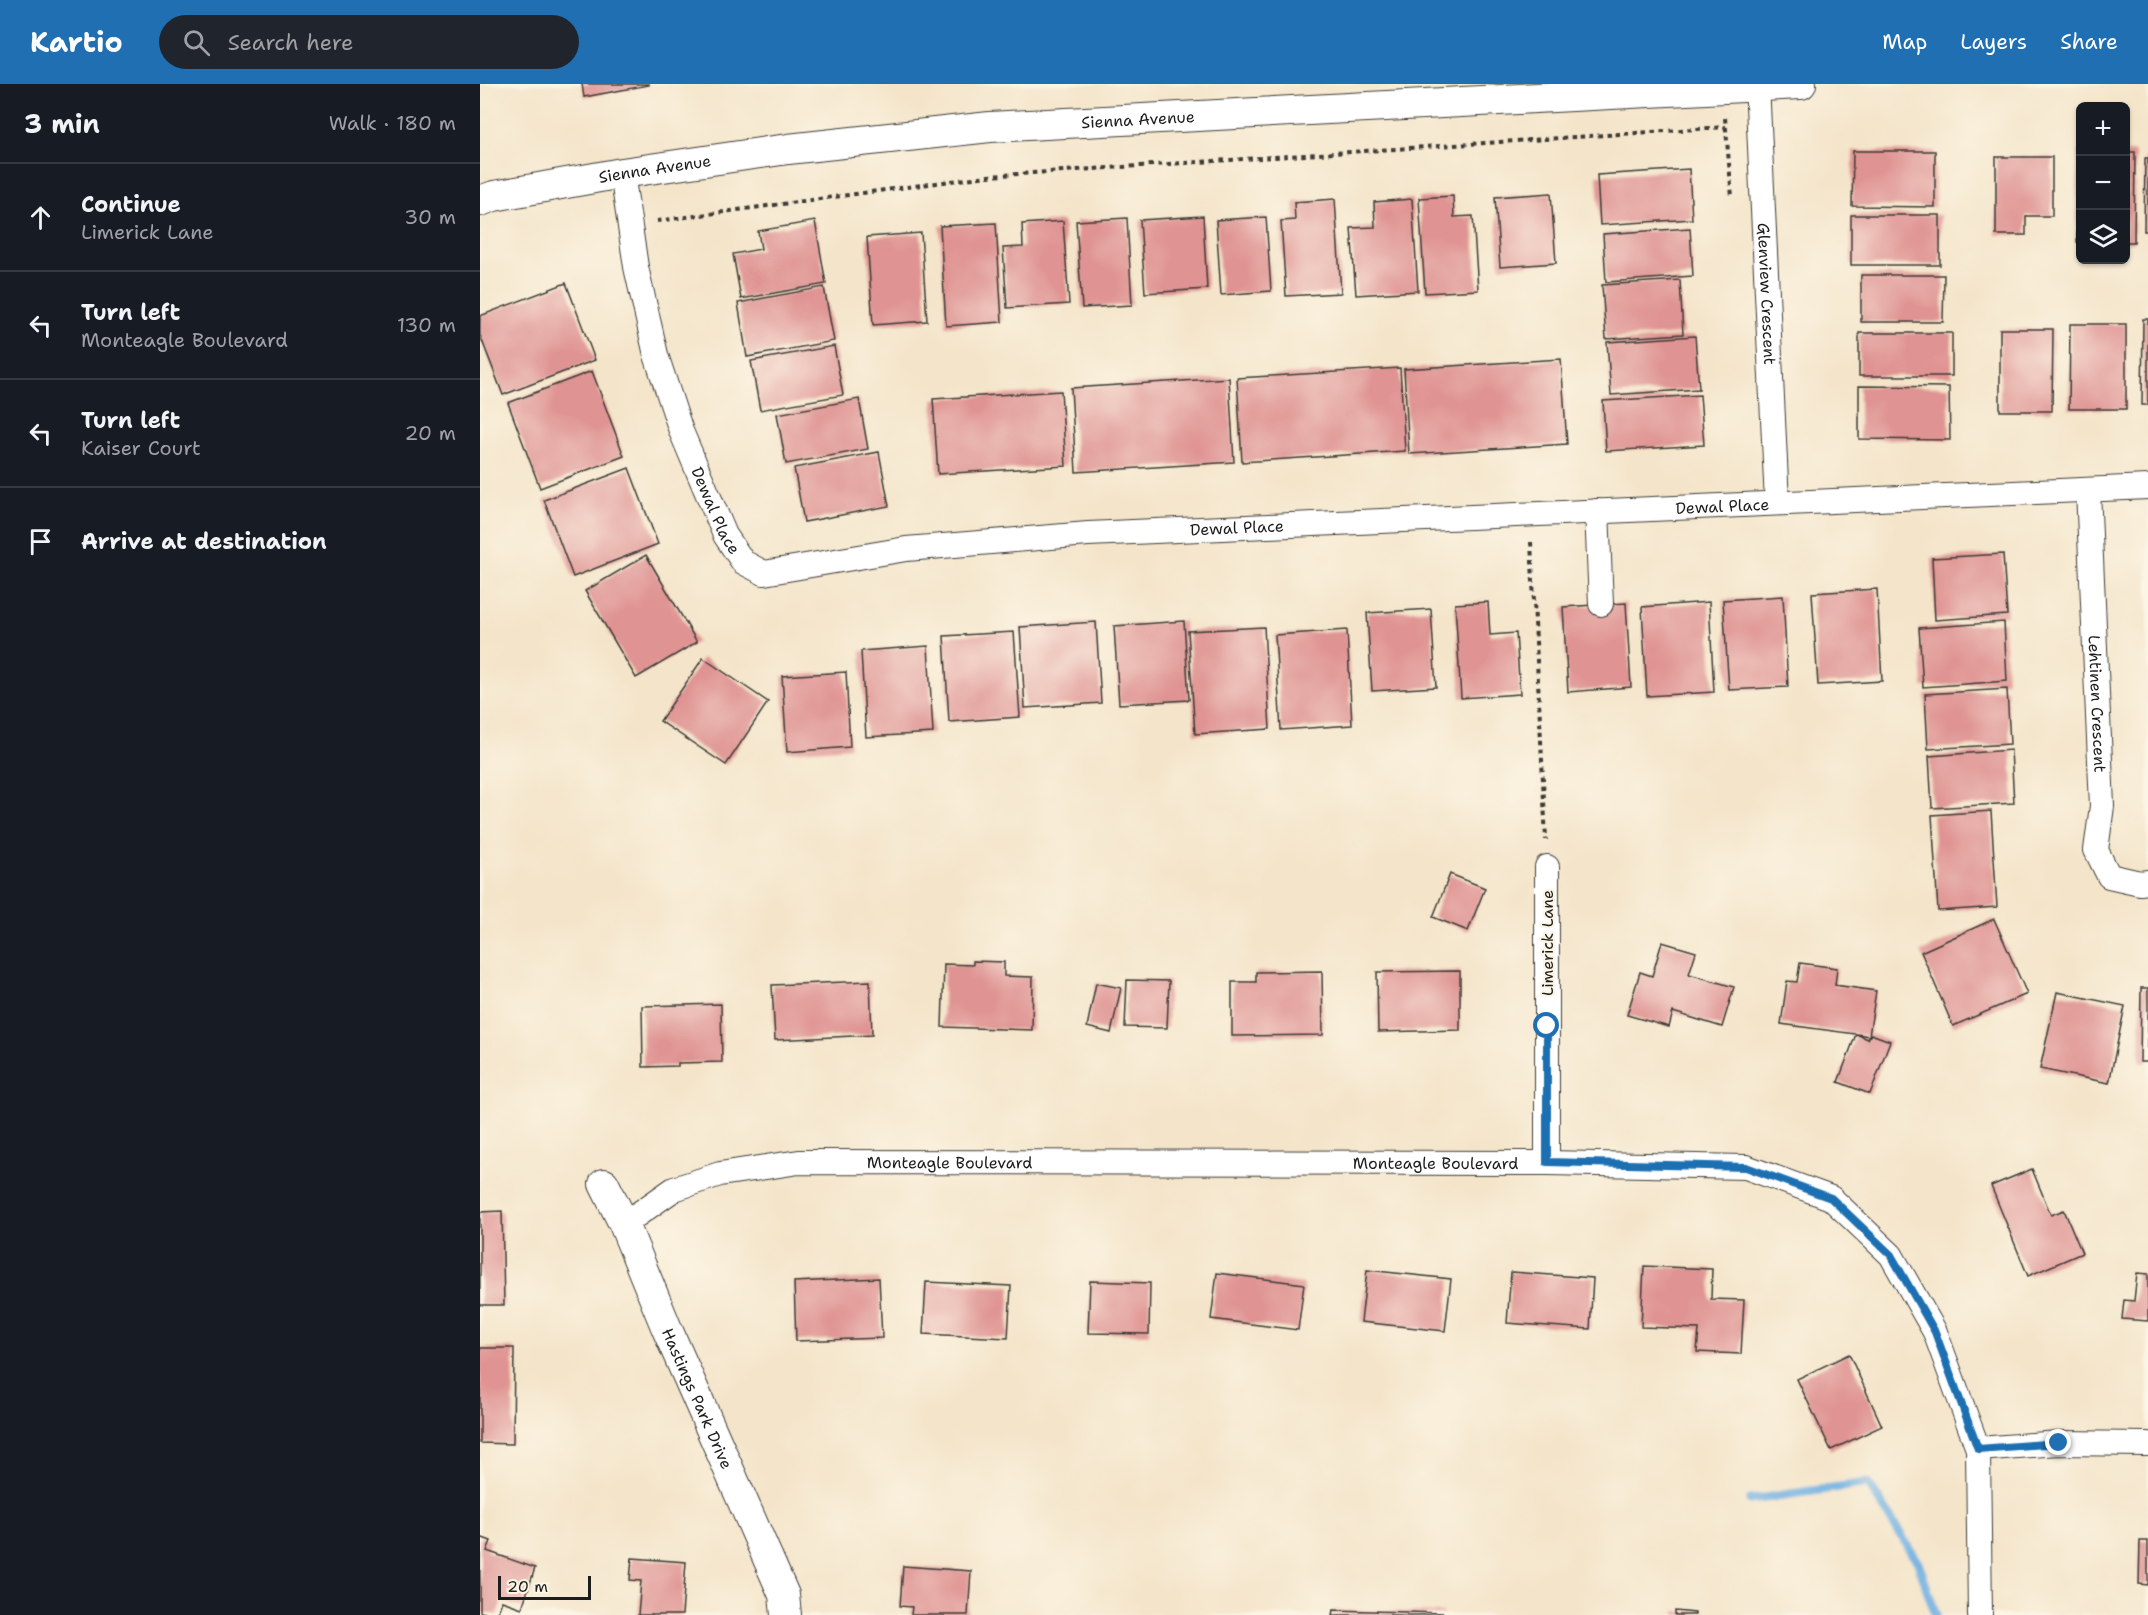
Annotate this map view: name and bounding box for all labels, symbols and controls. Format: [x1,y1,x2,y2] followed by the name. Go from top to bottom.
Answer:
[159,15,579,69] search box
[30,23,123,61] text: Kartio
[180,26,213,59] icon: search
[228,28,353,57] text: Search here
[1882,28,1927,56] text: Map
[1960,28,2027,56] text: Layers
[2060,28,2118,56] text: Share
[2076,102,2130,264] map controls
[2076,102,2130,156] button: +
[24,106,100,141] text: 3 min
[1081,106,1195,133] street label: Sienna Avenue
[329,110,456,136] text: Walk · 180 m
[597,150,712,188] street label: Sienna Avenue
[2076,156,2130,210] button: −
[81,190,181,219] text: Continue
[24,201,57,234] icon: ahead
[404,204,456,230] text: 30 m
[2076,210,2130,264] button: layers
[81,219,214,245] text: Limerick Lane
[1753,222,1780,365] street label: Glenview Crescent
[81,298,180,327] text: Turn left
[24,309,57,342] icon: left
[397,312,456,338] text: 130 m
[81,327,288,353] text: Monteagle Boulevard
[81,406,180,435] text: Turn left
[24,417,57,450] icon: left
[405,420,456,446] text: 20 m
[81,435,201,461] text: Kaiser Court
[686,464,745,558] street label: Dewal Place
[1675,494,1770,519] street label: Dewal Place
[1190,515,1284,540] street label: Dewal Place
[24,525,57,558] icon: arrive
[81,527,327,556] text: Arrive at destination
[2083,635,2111,773] street label: Lehtinen Crescent
[1537,890,1558,996] street label: Limerick Lane
[1533,1012,1559,1038] route start
[867,1152,1033,1173] street label: Monteagle Boulevard
[1353,1153,1519,1174] street label: Monteagle Boulevard
[657,1325,737,1472] street label: Hastings Park Drive
[2045,1429,2071,1455] route end
[498,1573,591,1600] scale bar
[507,1576,548,1597] text: 20 m

